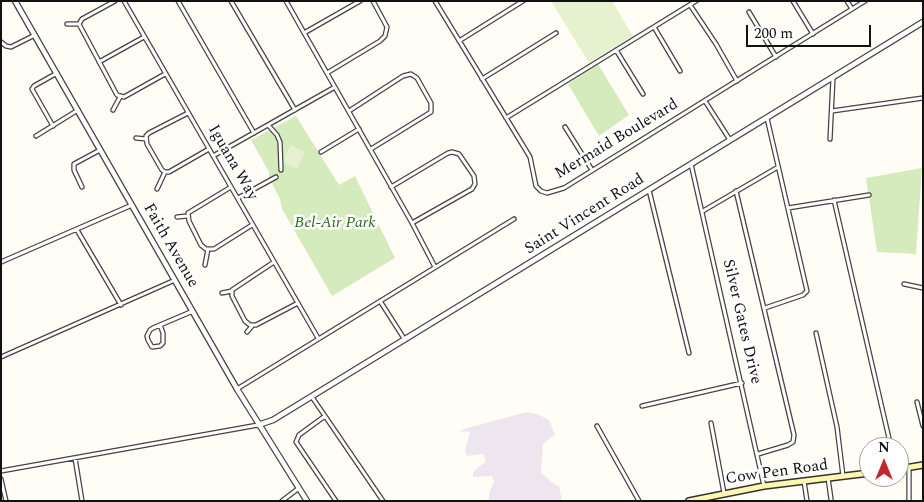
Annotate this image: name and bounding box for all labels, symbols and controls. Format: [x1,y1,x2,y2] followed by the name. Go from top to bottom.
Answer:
[749,15,874,47] scale bar
[754,22,793,45] text: 200 m
[552,96,682,184] street label: Mermaid Boulevard
[203,122,261,204] street label: Iguana Way
[522,170,648,260] street label: Saint Vincent Road
[138,200,202,292] street label: Faith Avenue
[294,214,376,234] park label: Bel-Air Park
[717,258,765,386] street label: Silver Gates Drive
[859,437,909,487] north arrow
[878,437,890,458] text: N
[725,456,829,490] street label: Cow Pen Road

